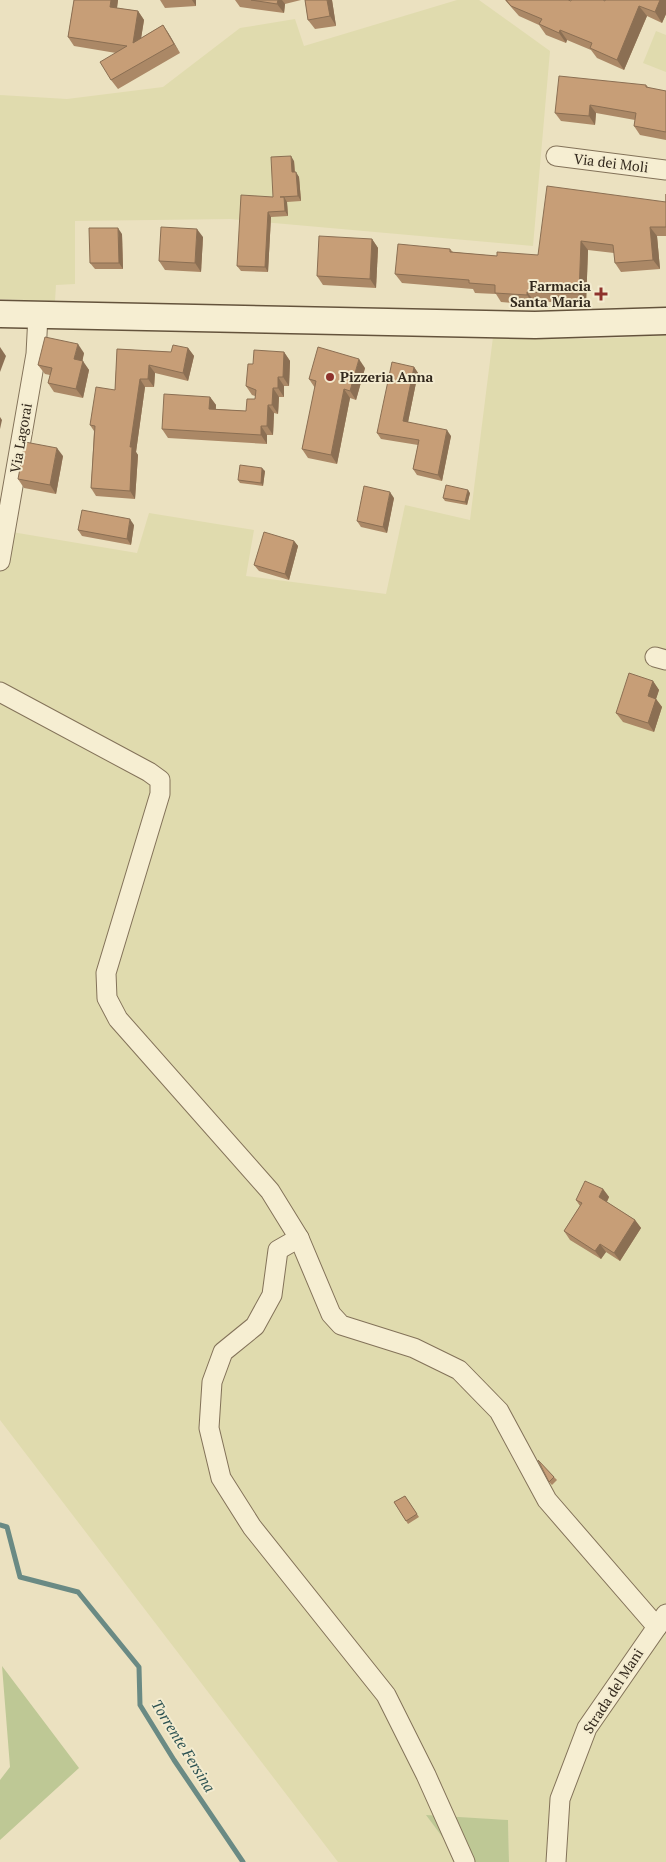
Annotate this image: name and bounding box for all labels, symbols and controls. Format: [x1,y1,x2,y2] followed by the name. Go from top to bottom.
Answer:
[573,149,649,177] street label: Via dei Moli
[510,276,591,311] place label: Farmacia Santa Maria
[595,288,607,300] marker: Farmacia Santa Maria
[340,367,433,386] place label: Pizzeria Anna
[324,371,336,383] marker: Pizzeria Anna
[5,401,36,474] street label: Via Lagorai
[578,1645,647,1737] street label: Strada del Mani
[147,1695,220,1796] water label: Torrente Fersina

